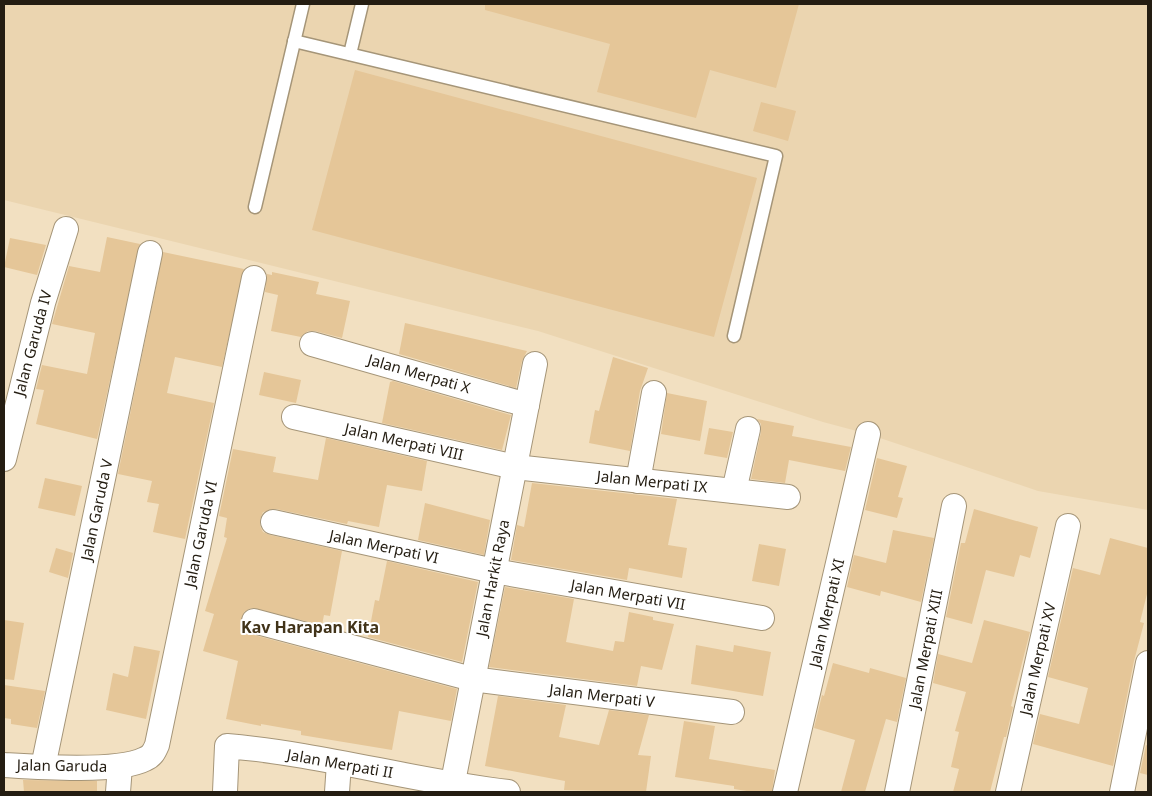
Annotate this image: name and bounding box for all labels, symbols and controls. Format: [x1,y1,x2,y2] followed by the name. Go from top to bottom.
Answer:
[8,288,56,400] street label: Jalan Garuda IV
[364,348,473,397] street label: Jalan Merpati X
[341,417,466,464] street label: Jalan Merpati VIII
[75,457,117,564] street label: Jalan Garuda V
[594,465,709,497] street label: Jalan Merpati IX
[179,479,221,591] street label: Jalan Garuda VI
[470,518,513,640] street label: Jalan Harkit Raya
[326,524,441,567] street label: Jalan Merpati VI
[803,556,848,671] street label: Jalan Merpati XI
[567,574,687,614] street label: Jalan Merpati VII
[903,587,946,712] street label: Jalan Merpati XIII
[1014,601,1060,719] street label: Jalan Merpati XV
[241,616,379,638] district label: Kav Harapan Kita
[546,678,656,711] street label: Jalan Merpati V
[284,744,395,782] street label: Jalan Merpati II
[15,754,107,776] street label: Jalan Garuda

